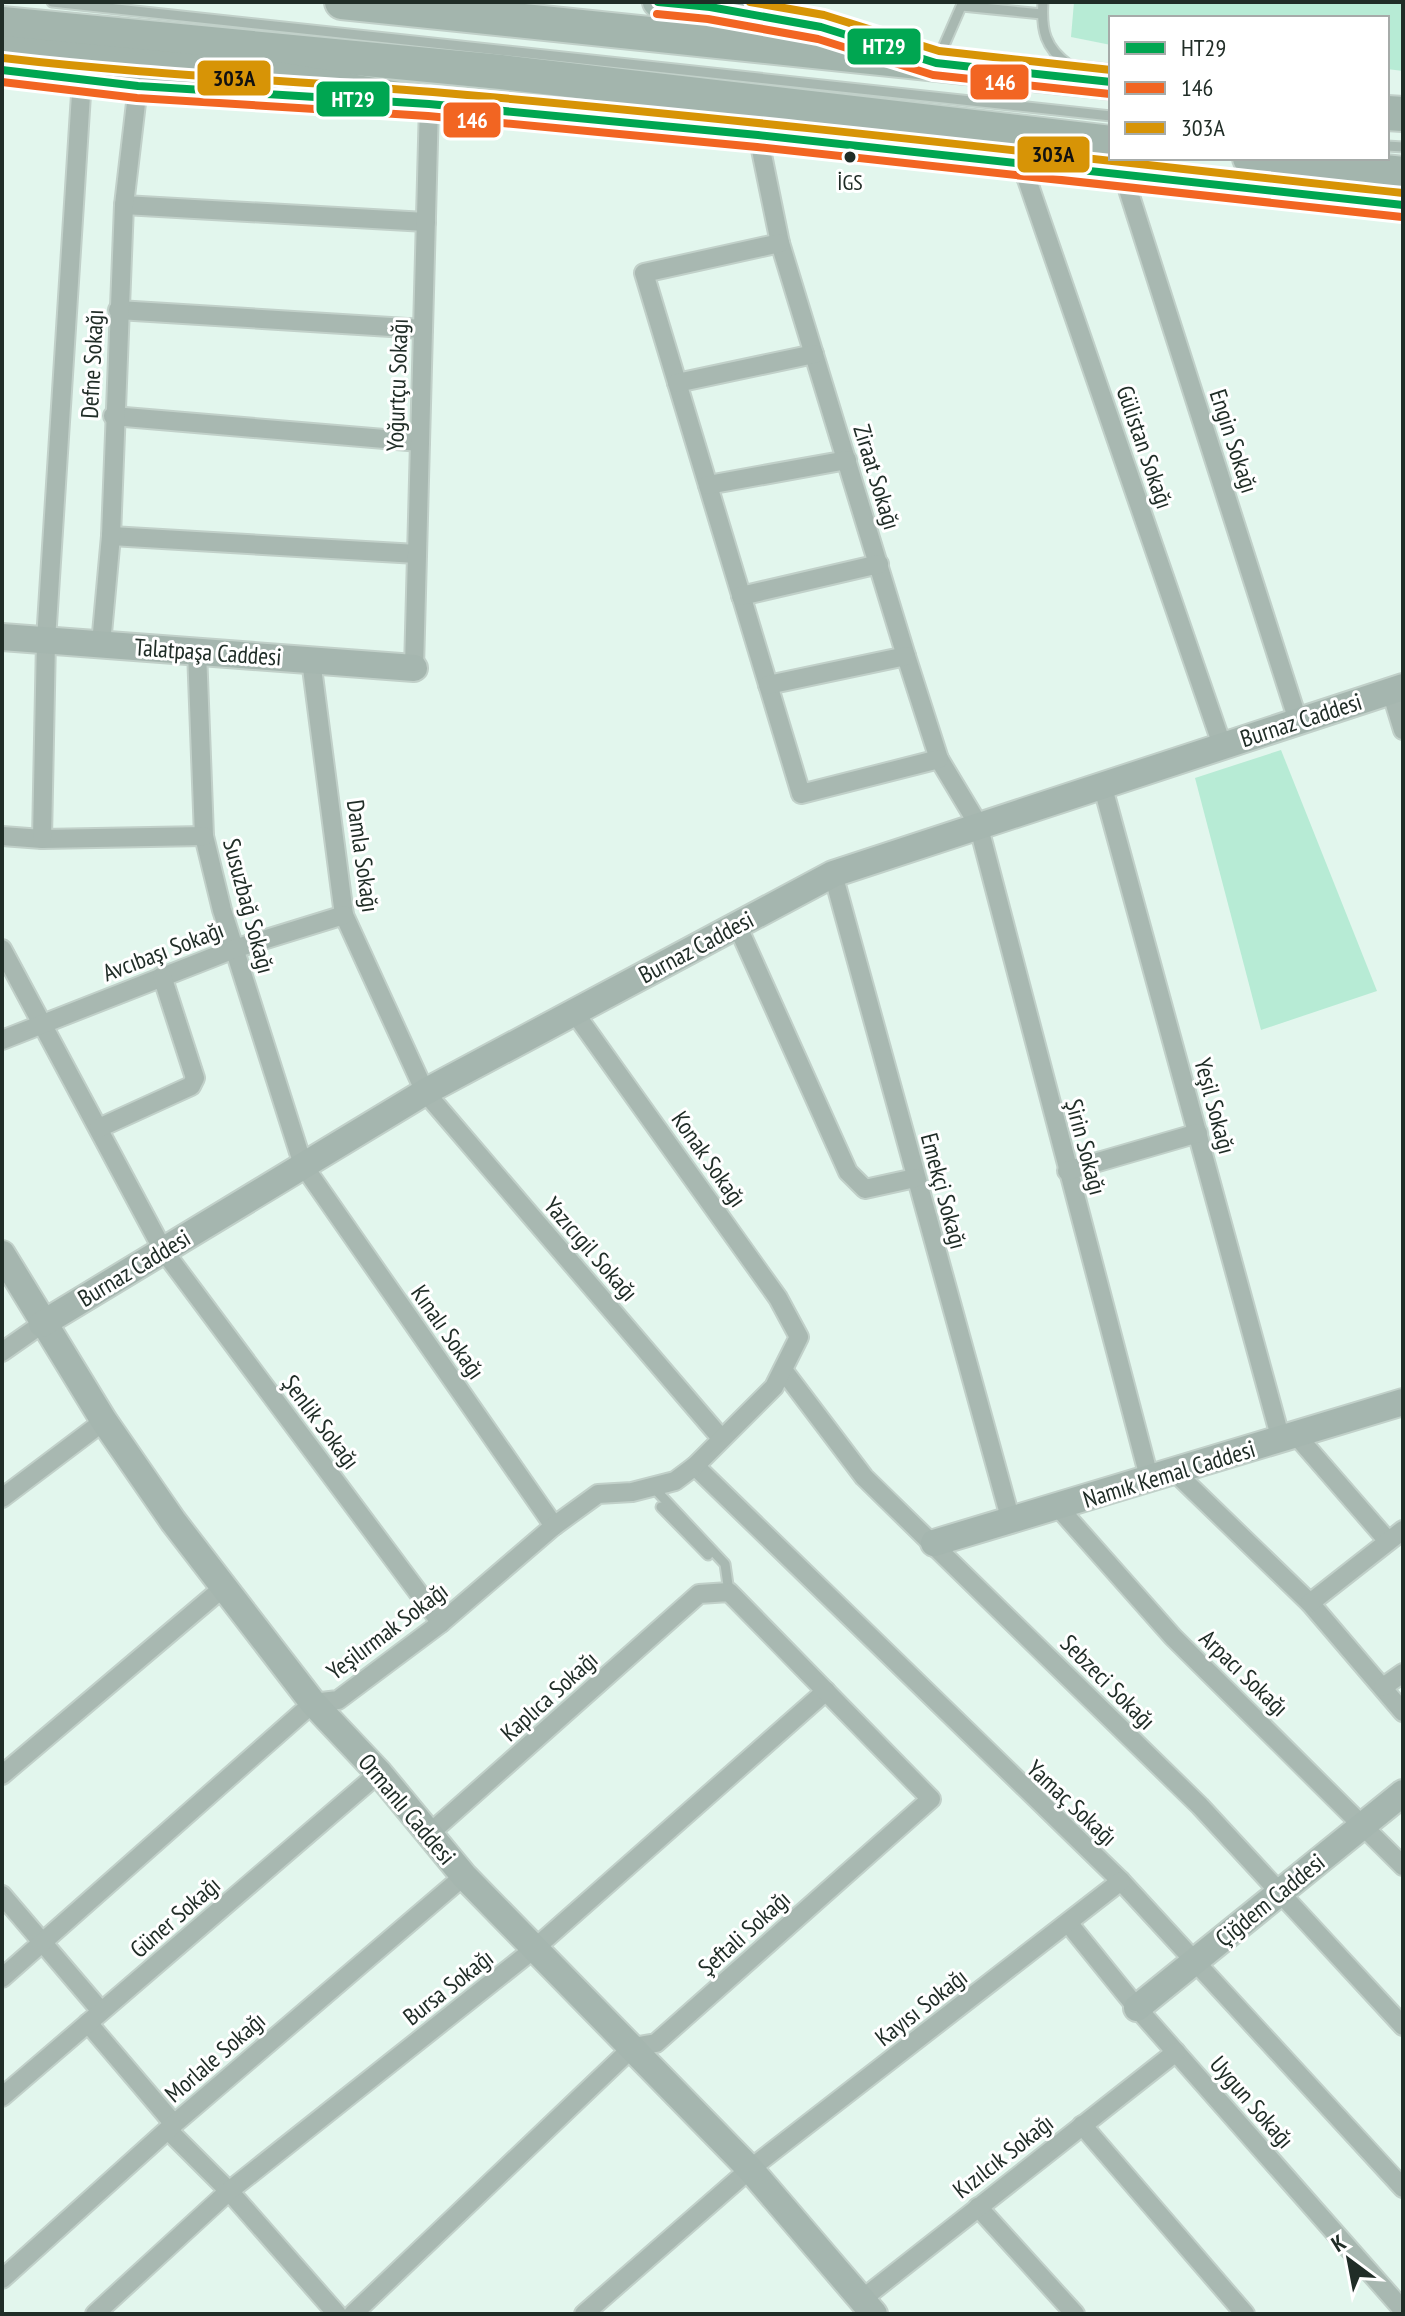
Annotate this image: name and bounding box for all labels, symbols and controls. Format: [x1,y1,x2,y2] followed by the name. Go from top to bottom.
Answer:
[1109,16,1389,160] legend
[846,27,922,66] line badge: HT29
[862,32,906,60] text: HT29
[1181,32,1226,63] text: HT29
[196,59,272,97] line badge: 303A
[969,63,1030,101] line badge: 146
[213,64,256,92] text: 303A
[984,68,1016,96] text: 146
[1181,72,1213,103] text: 146
[315,80,391,118] line badge: HT29
[331,85,375,113] text: HT29
[442,101,502,139] line badge: 146
[456,106,488,134] text: 146
[1181,112,1225,143] text: 303A
[1016,135,1091,174] line badge: 303A
[1032,140,1075,168] text: 303A
[842,149,858,165] marker: İGS
[837,168,863,196] place label: İGS
[74,309,110,419] street label: Defne Sokağı
[379,318,415,452] street label: Yoğurtçu Sokağı
[1109,381,1181,513] street label: Gülistan Sokağı
[1203,385,1265,497] street label: Engin Sokağı
[846,421,908,533] street label: Ziraat Sokağı
[133,631,283,673] street label: Talatpaşa Caddesi
[1236,686,1366,754] street label: Burnaz Caddesi
[340,798,386,914] street label: Damla Sokağı
[216,835,282,977] street label: Susuzbağ Sokağı
[633,904,759,990] street label: Burnaz Caddesi
[98,914,228,988] street label: Avcıbaşı Sokağı
[1187,1055,1243,1157] street label: Yeşil Sokağı
[1058,1096,1114,1198] street label: Şirin Sokağı
[665,1105,753,1213] street label: Konak Sokağı
[914,1130,974,1252] street label: Emekçi Sokağı
[537,1190,645,1308] street label: Yazıcıgil Sokağı
[72,1222,196,1314] street label: Burnaz Caddesi
[404,1279,492,1385] street label: Kınalı Sokağı
[275,1369,367,1475] street label: Şenlik Sokağı
[1079,1433,1259,1515] street label: Namık Kemal Caddesi
[320,1575,454,1687] street label: Yeşilırmak Sokağı
[1193,1623,1295,1723] street label: Arpacı Sokağı
[1054,1628,1162,1736] street label: Sebzeci Sokağı
[494,1644,604,1748] street label: Kaplıca Sokağı
[352,1747,462,1871] street label: Ormanlı Caddesi
[1020,1753,1124,1853] street label: Yamaç Sokağı
[1209,1846,1331,1954] street label: Çiğdem Caddesi
[124,1869,226,1965] street label: Güner Sokağı
[692,1884,796,1982] street label: Şeftali Sokağı
[397,1942,499,2032] street label: Bursa Sokağı
[869,1961,973,2053] street label: Kayısı Sokağı
[158,2005,272,2109] street label: Morlale Sokağı
[1203,2049,1301,2155] street label: Uygun Sokağı
[946,2107,1060,2205] street label: Kızılcık Sokağı
[1309,2220,1389,2300] north arrow
[1326,2228,1351,2258] text: K

